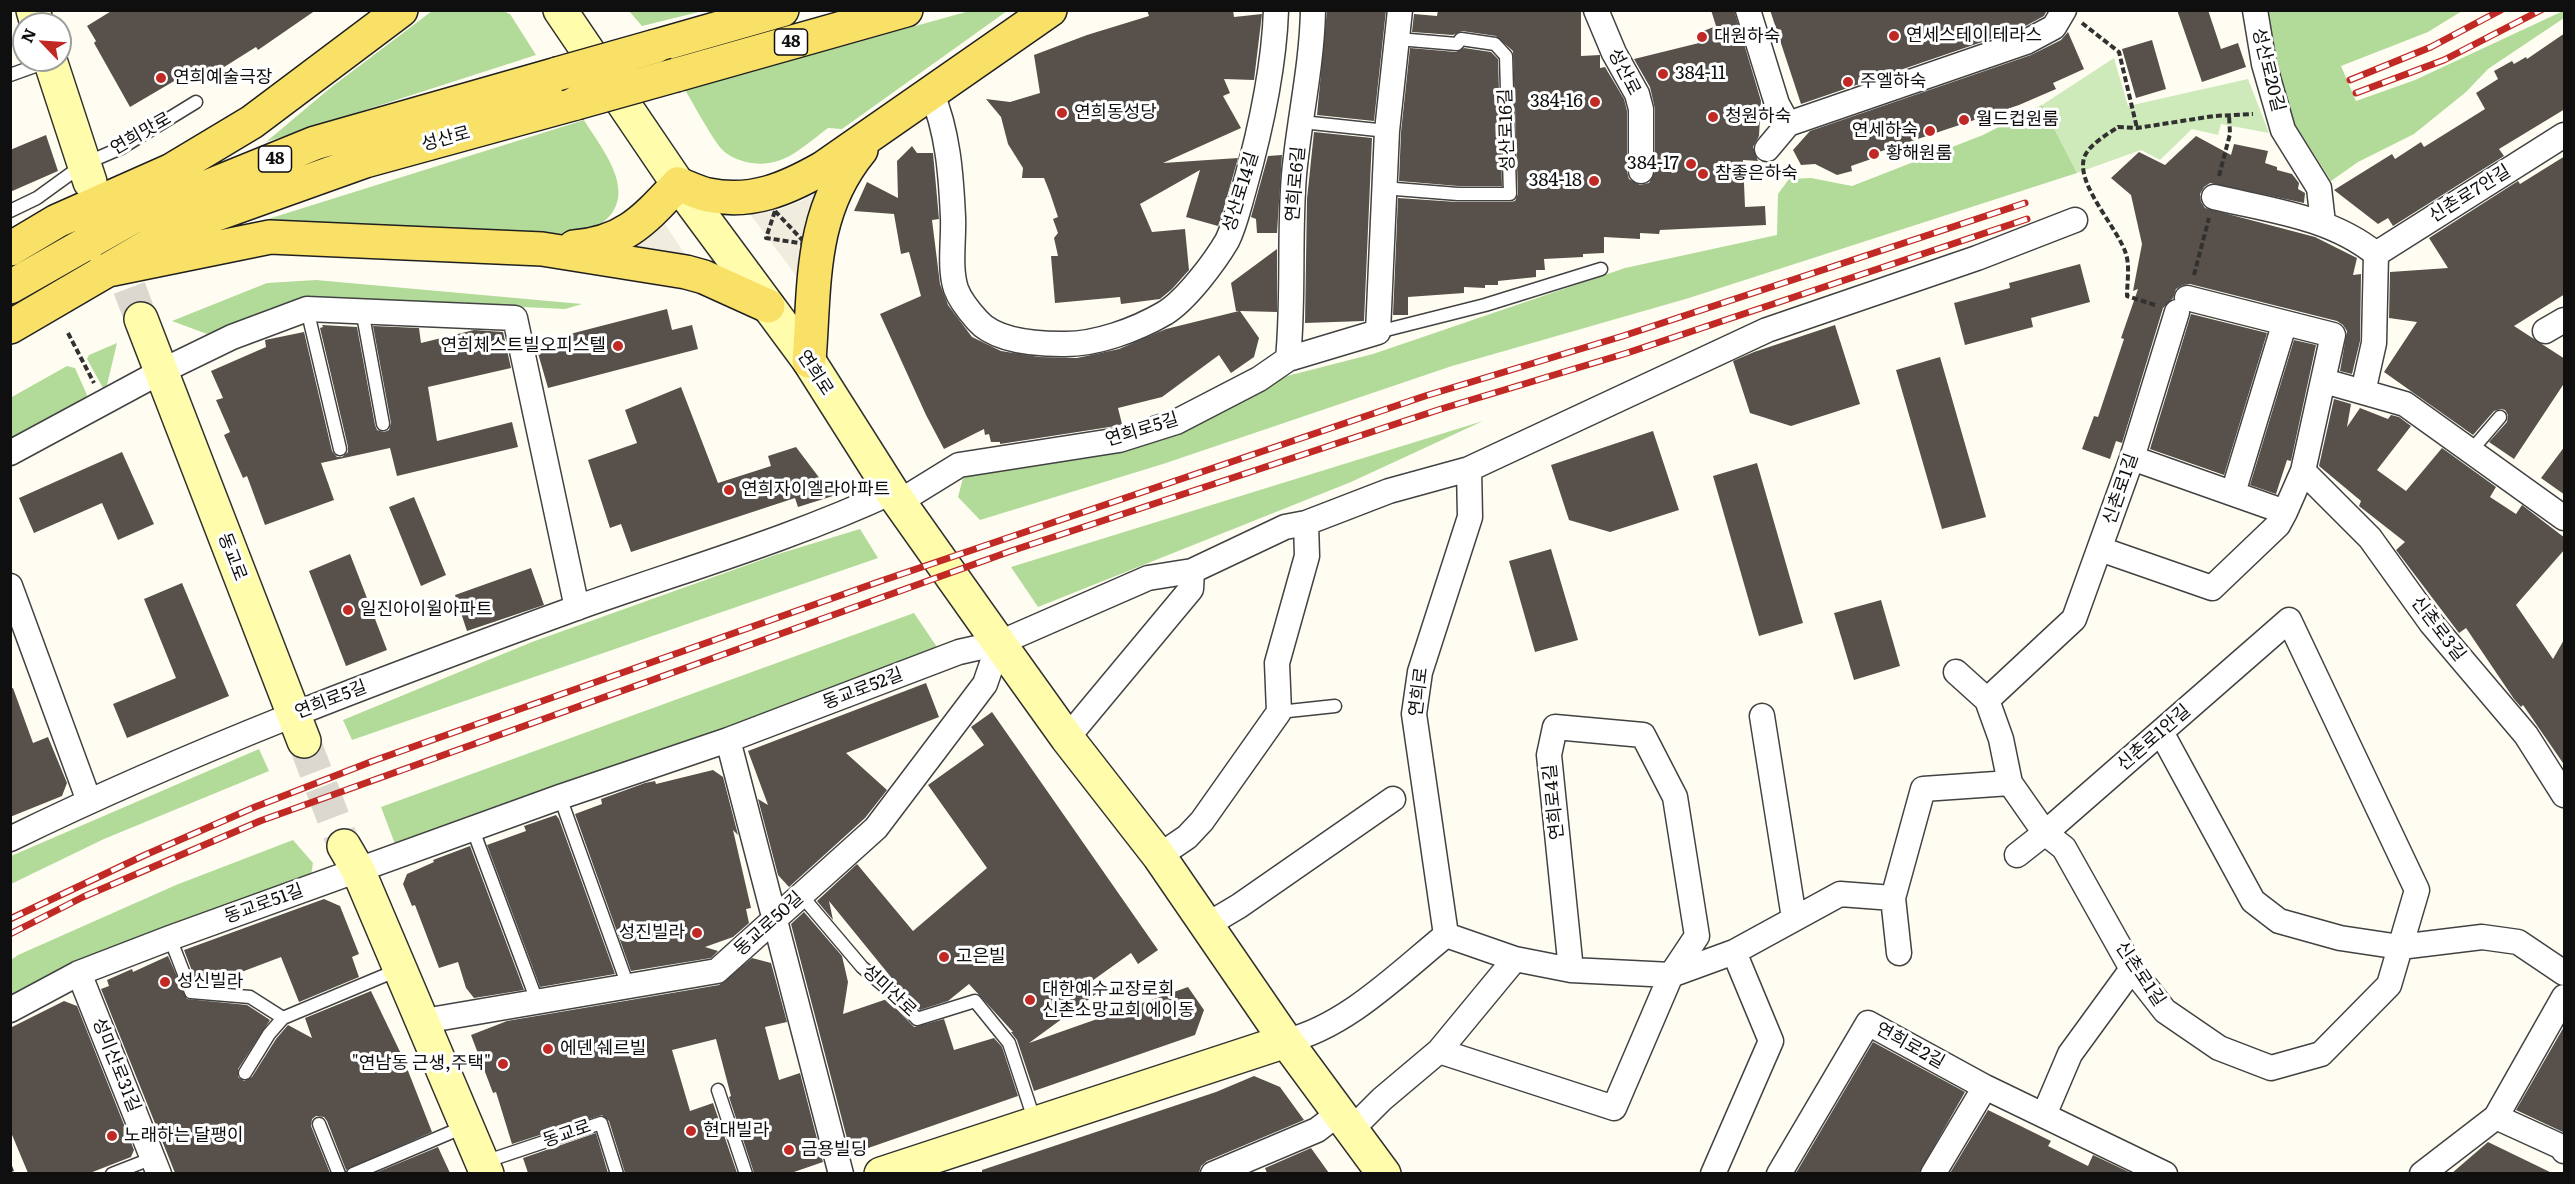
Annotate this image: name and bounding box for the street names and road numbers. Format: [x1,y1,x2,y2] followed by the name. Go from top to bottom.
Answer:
[2247,26,2289,114] street label: 성산로20길
[774,29,808,55] road number: 48
[1603,45,1645,99] street label: 성산로
[1495,88,1519,172] street label: 성산로16길
[107,108,175,160] street label: 연희맛로
[419,122,473,156] street label: 성산로
[1282,145,1310,223] street label: 연희로6길
[258,146,292,172] road number: 48
[1219,149,1263,235] street label: 성산로14길
[2425,160,2515,228] street label: 신촌로7안길
[792,346,838,400] street label: 연희로
[1103,409,1181,451] street label: 연희로5길
[2099,451,2143,527] street label: 신촌로1길
[213,530,251,584] street label: 동교로
[2406,592,2470,666] street label: 신촌로3길
[820,664,906,714] street label: 동교로52길
[1405,666,1433,718] street label: 연희로
[292,676,370,724] street label: 연희로5길
[2113,700,2195,776] street label: 신촌로1안길
[1539,763,1569,841] street label: 연희로4길
[221,880,307,928] street label: 동교로51길
[730,887,808,961] street label: 동교로50길
[2110,937,2170,1011] street label: 신촌로1길
[857,961,921,1021] street label: 성미산로
[87,1015,145,1115] street label: 성미산로31길
[1872,1018,1948,1074] street label: 연희로2길
[540,1116,594,1152] street label: 동교로

